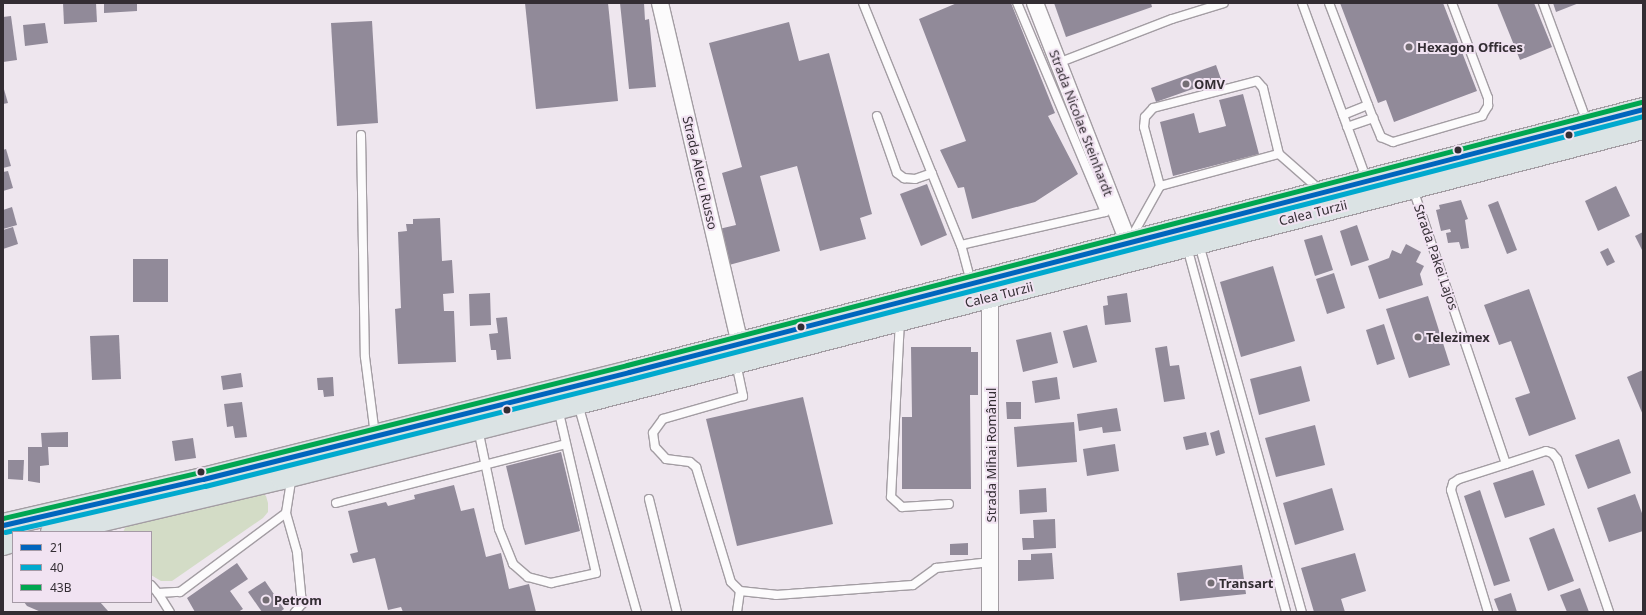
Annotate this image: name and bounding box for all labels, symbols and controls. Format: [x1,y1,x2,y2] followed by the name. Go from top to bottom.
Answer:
[1417,39,1523,55] place label: Hexagon Offices
[1404,42,1414,52] marker: Hexagon Offices
[1046,48,1116,198] street label: Strada Nicolae Steinhardt
[1194,76,1225,92] place label: OMV
[1181,79,1191,89] marker: OMV
[679,115,721,231] street label: Strada Alecu Russo
[1564,130,1574,140] unlabelled marker
[1453,145,1463,155] unlabelled marker
[1277,197,1349,229] street label: Calea Turzii
[1411,202,1461,312] street label: Strada Pakei Lajos
[963,279,1035,311] street label: Calea Turzii
[796,322,806,332] unlabelled marker
[1426,329,1490,345] place label: Telezimex
[1413,332,1423,342] marker: Telezimex
[983,388,999,522] street label: Strada Mihai Românul
[502,405,512,415] unlabelled marker
[196,467,206,477] unlabelled marker
[12,531,152,603] legend
[50,539,64,556] text: 21
[50,559,64,576] text: 40
[1219,575,1273,591] place label: Transart
[1206,578,1216,588] marker: Transart
[50,579,72,596] text: 43B
[274,592,322,608] place label: Petrom
[261,595,271,605] marker: Petrom

